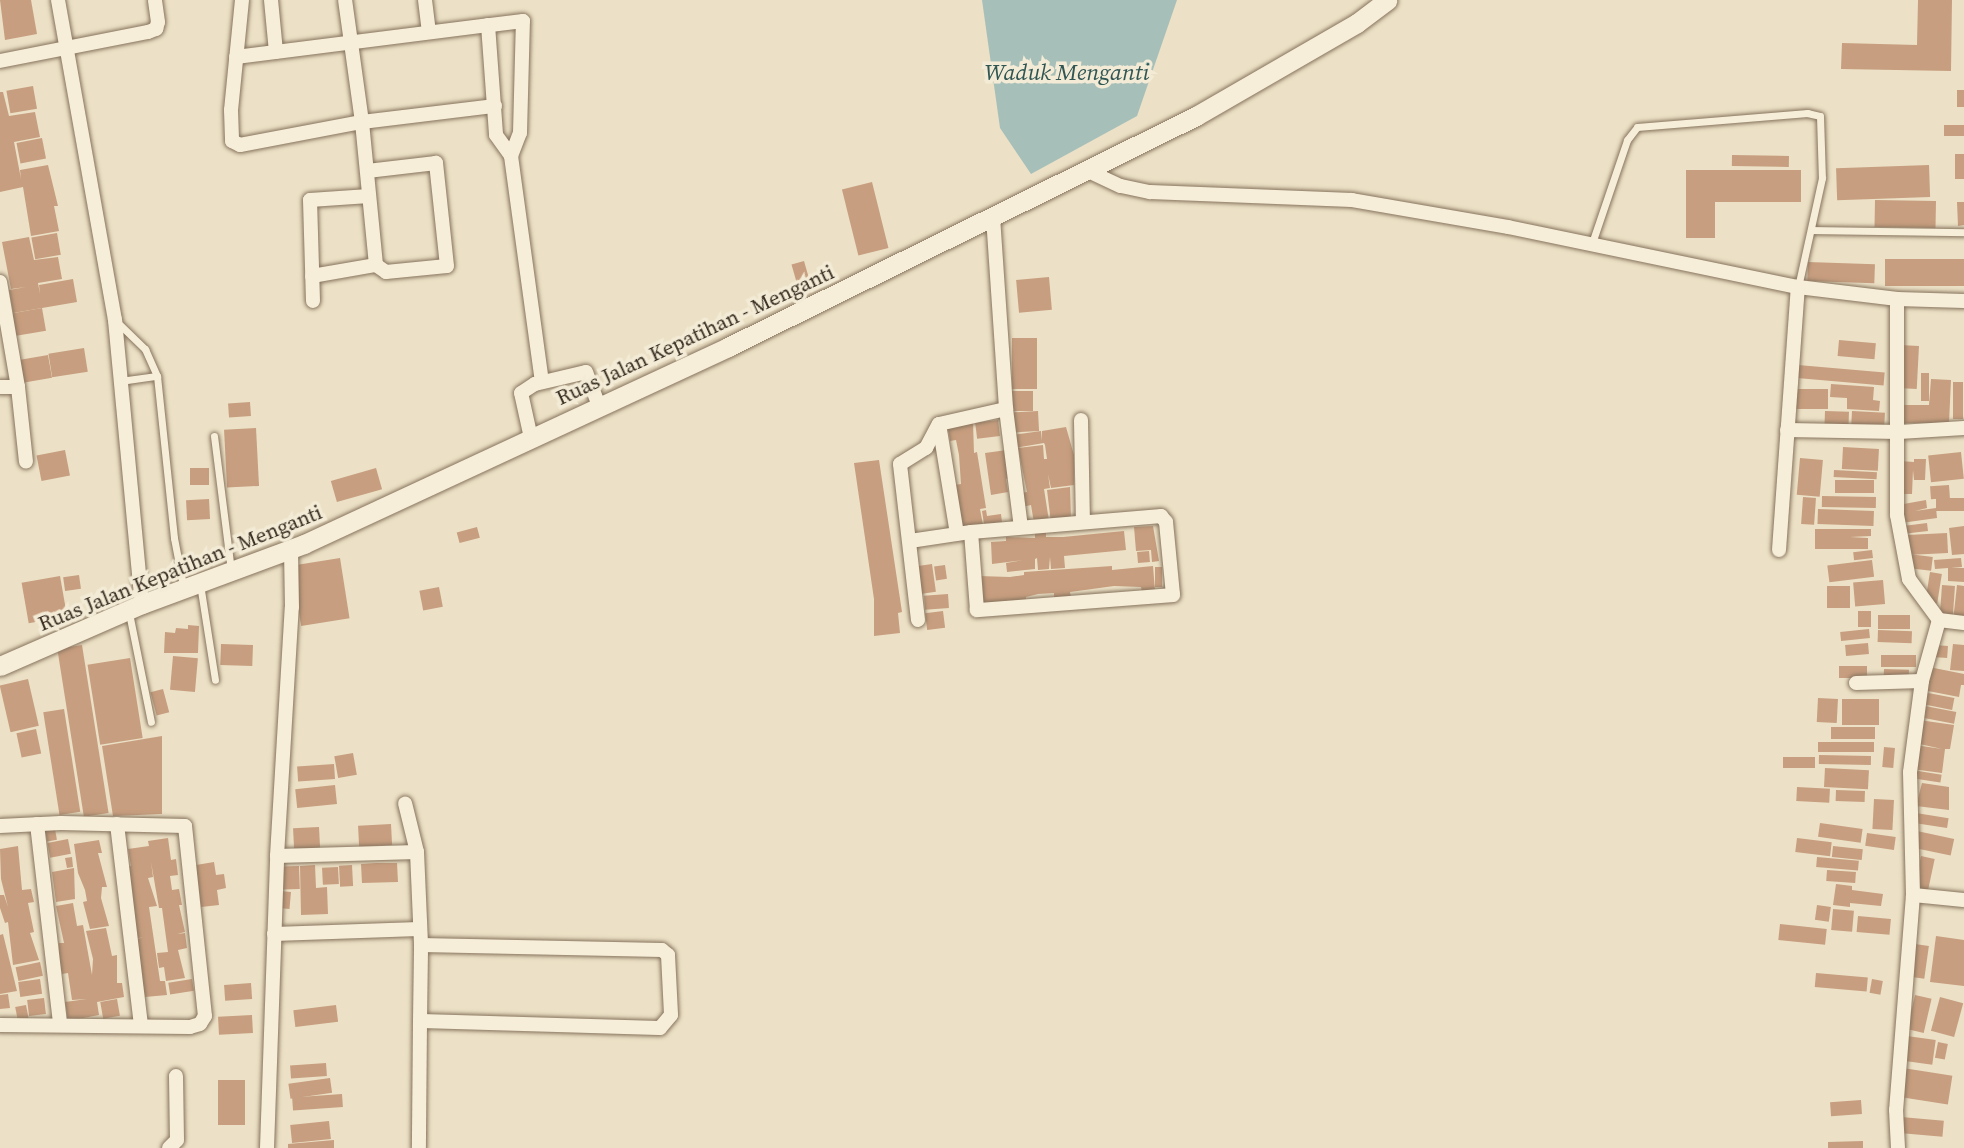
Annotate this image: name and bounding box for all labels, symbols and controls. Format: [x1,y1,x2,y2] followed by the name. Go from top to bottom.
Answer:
[985,58,1149,86] water label: Waduk Menganti
[552,259,838,411] street label: Ruas Jalan Kepatihan - Menganti
[34,499,326,637] street label: Ruas Jalan Kepatihan - Menganti

